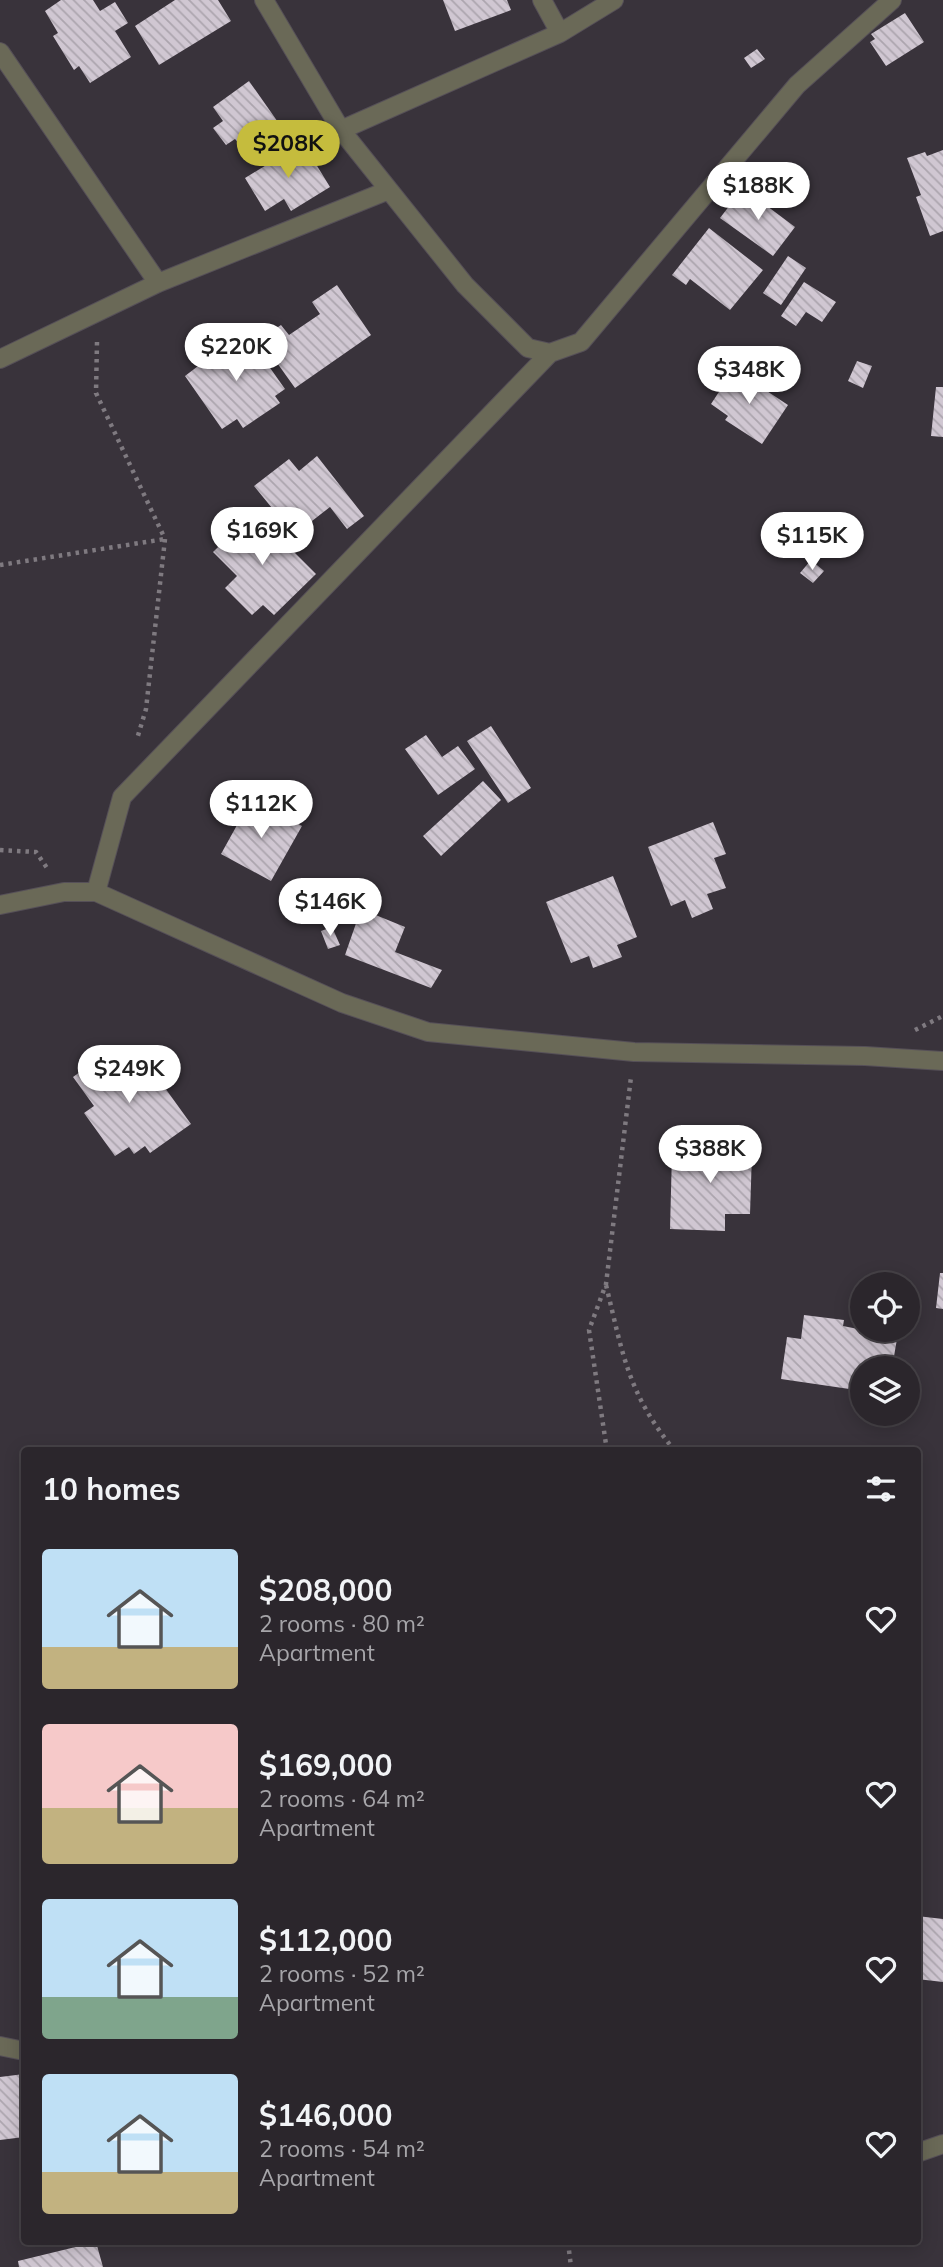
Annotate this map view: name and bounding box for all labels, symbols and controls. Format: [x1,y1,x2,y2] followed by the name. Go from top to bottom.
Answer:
[239,120,337,180] pin: $208K
[253,128,323,157] text: $208K
[709,162,807,222] pin: $188K
[723,170,793,199] text: $188K
[187,324,285,383] pin: $220K
[201,331,271,360] text: $220K
[700,346,798,406] pin: $348K
[714,354,784,383] text: $348K
[213,508,311,567] pin: $169K
[763,512,861,572] pin: $115K
[227,515,297,544] text: $169K
[777,520,847,549] text: $115K
[212,780,310,840] pin: $112K
[226,788,296,817] text: $112K
[281,878,379,938] pin: $146K
[295,886,365,915] text: $146K
[80,1046,178,1105] pin: $249K
[94,1053,164,1082] text: $249K
[661,1126,759,1185] pin: $388K
[675,1133,745,1162] text: $388K
[850,1272,920,1426] map controls
[850,1272,920,1342] button: locate
[850,1356,920,1426] button: layers
[42,1470,181,1508] text: 10 homes
[862,1470,900,1508] icon: filters
[259,1571,392,1609] text: $208,000
[98,1577,182,1661] icon: home
[862,1600,900,1638] icon: heart
[259,1609,425,1638] text: 2 rooms · 80 m²
[259,1638,375,1667] text: Apartment
[259,1746,392,1784] text: $169,000
[98,1752,182,1836] icon: home
[862,1775,900,1813] icon: heart
[259,1784,425,1813] text: 2 rooms · 64 m²
[259,1813,375,1842] text: Apartment
[259,1921,392,1959] text: $112,000
[98,1927,182,2011] icon: home
[862,1950,900,1988] icon: heart
[259,1959,425,1988] text: 2 rooms · 52 m²
[259,1988,375,2017] text: Apartment
[259,2096,392,2134] text: $146,000
[98,2102,182,2186] icon: home
[862,2125,900,2163] icon: heart
[259,2134,425,2163] text: 2 rooms · 54 m²
[259,2163,375,2192] text: Apartment

